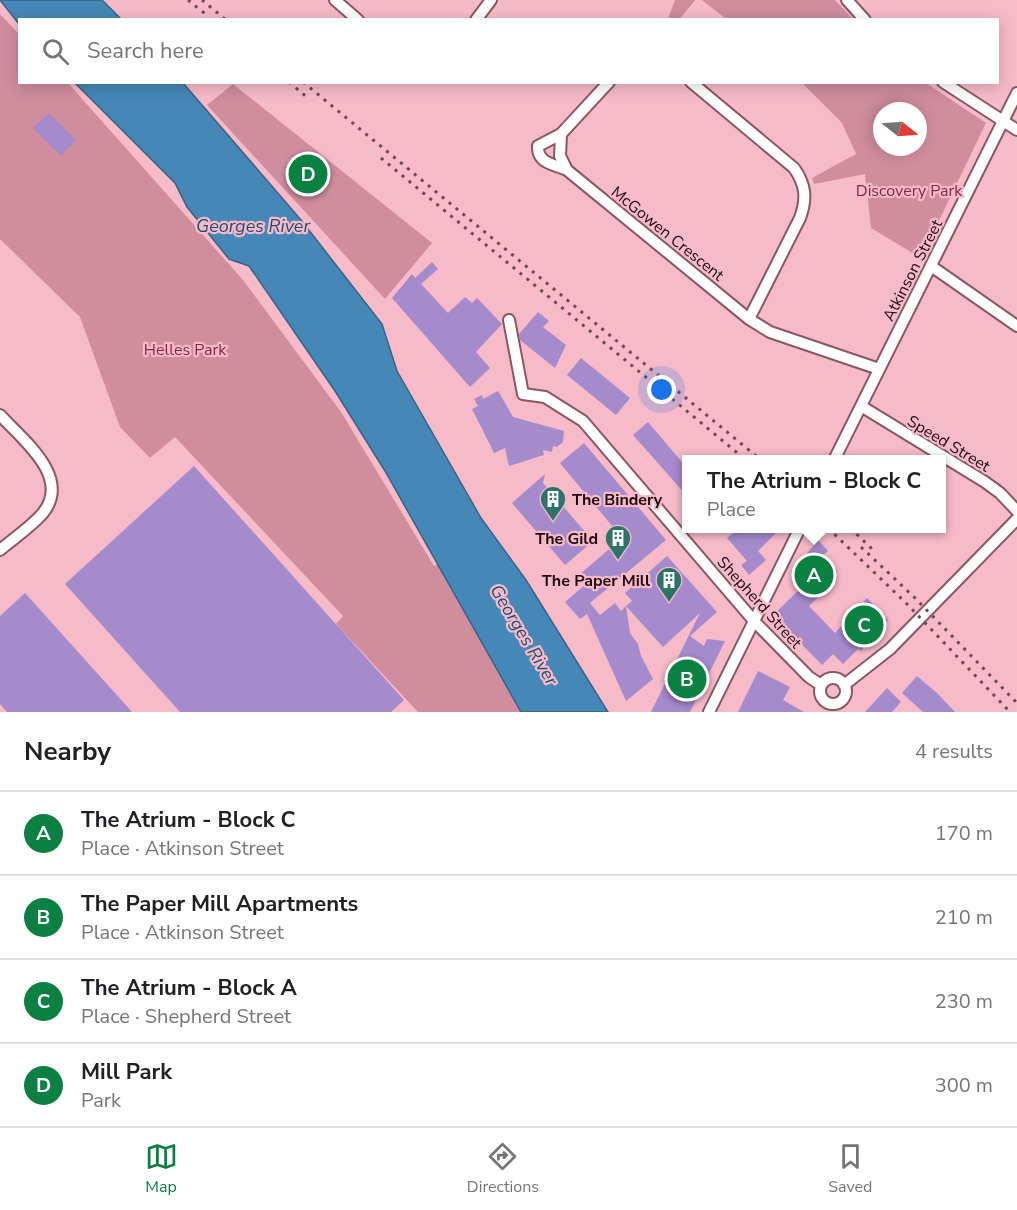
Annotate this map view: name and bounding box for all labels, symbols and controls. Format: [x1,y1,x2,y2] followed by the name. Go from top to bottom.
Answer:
[18,18,999,84] search box
[39,35,72,68] icon: search
[87,36,204,66] text: Search here
[873,102,927,156] north arrow
[288,152,328,196] pin: D
[856,180,963,202] park label: Discovery Park
[606,181,729,286] street label: McGowen Crescent
[196,214,310,238] water label: Georges River
[878,216,948,325] street label: Atkinson Street
[144,339,227,361] park label: Helles Park
[647,375,676,404] your location
[903,410,994,478] street label: Speed Street
[682,455,946,533] popup
[707,466,921,496] text: The Atrium - Block C
[538,484,568,522] building icon: The Bindery
[572,489,663,511] place label: The Bindery
[707,496,756,523] text: Place
[603,523,633,561] building icon: The Gild
[535,528,598,550] place label: The Gild
[712,552,807,654] street label: Shepherd Street
[794,552,834,598] pin: A
[654,565,684,603] building icon: The Paper Mill
[542,570,650,592] place label: The Paper Mill
[484,580,564,690] water label: Georges River
[844,602,884,648] pin: C
[668,656,706,702] pin: B
[24,734,111,769] text: Nearby
[915,738,993,765] text: 4 results
[81,805,295,835] text: The Atrium - Block C
[36,820,51,847] text: A
[935,820,993,847] text: 170 m
[81,835,284,862] text: Place · Atkinson Street
[81,889,358,919] text: The Paper Mill Apartments
[37,904,50,931] text: B
[935,904,993,931] text: 210 m
[81,919,284,946] text: Place · Atkinson Street
[81,973,297,1003] text: The Atrium - Block A
[37,988,50,1015] text: C
[935,988,993,1015] text: 230 m
[81,1003,291,1030] text: Place · Shepherd Street
[81,1057,172,1087] text: Mill Park
[36,1072,51,1099] text: D
[935,1072,993,1099] text: 300 m
[81,1087,121,1114] text: Park
[145,1140,178,1198] tab: Map
[467,1140,539,1198] tab: Directions
[828,1140,872,1198] tab: Saved

